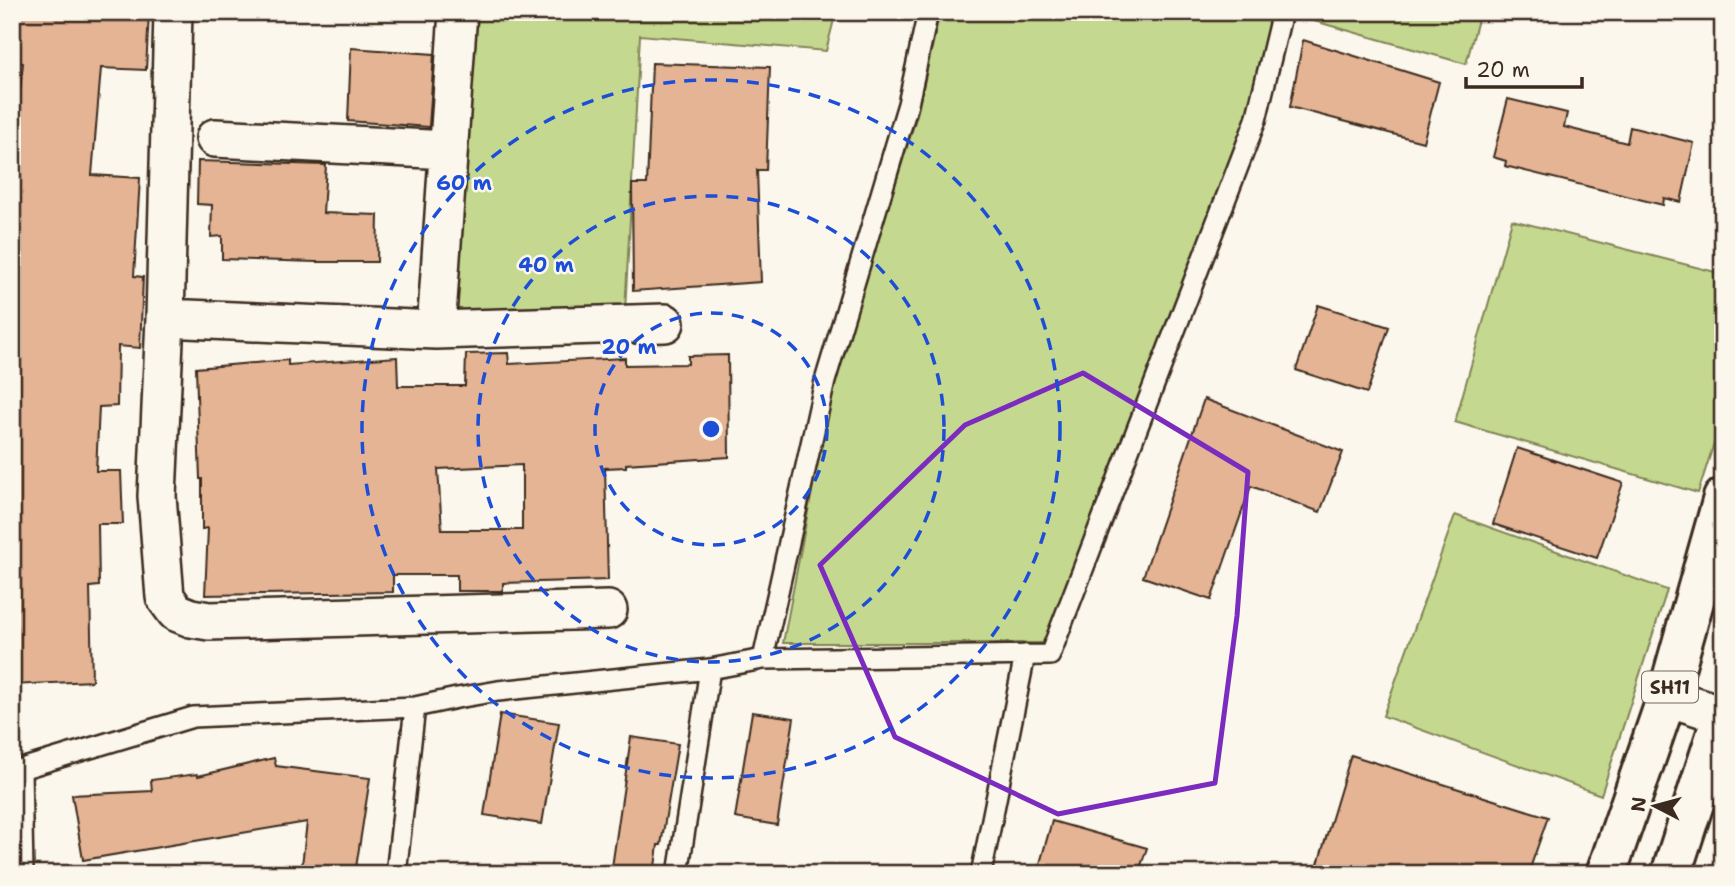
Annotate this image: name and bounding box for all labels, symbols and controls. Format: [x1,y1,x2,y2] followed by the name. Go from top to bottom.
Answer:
[1466,46,1581,90] scale bar
[1476,56,1530,84] text: 20 m
[436,169,492,197] text: 60 m
[518,251,574,279] text: 40 m
[601,333,657,361] text: 20 m
[699,417,723,441] centre of rings
[1642,672,1698,702] road number: SH11
[1620,770,1690,840] north arrow
[1625,795,1652,813] text: N

